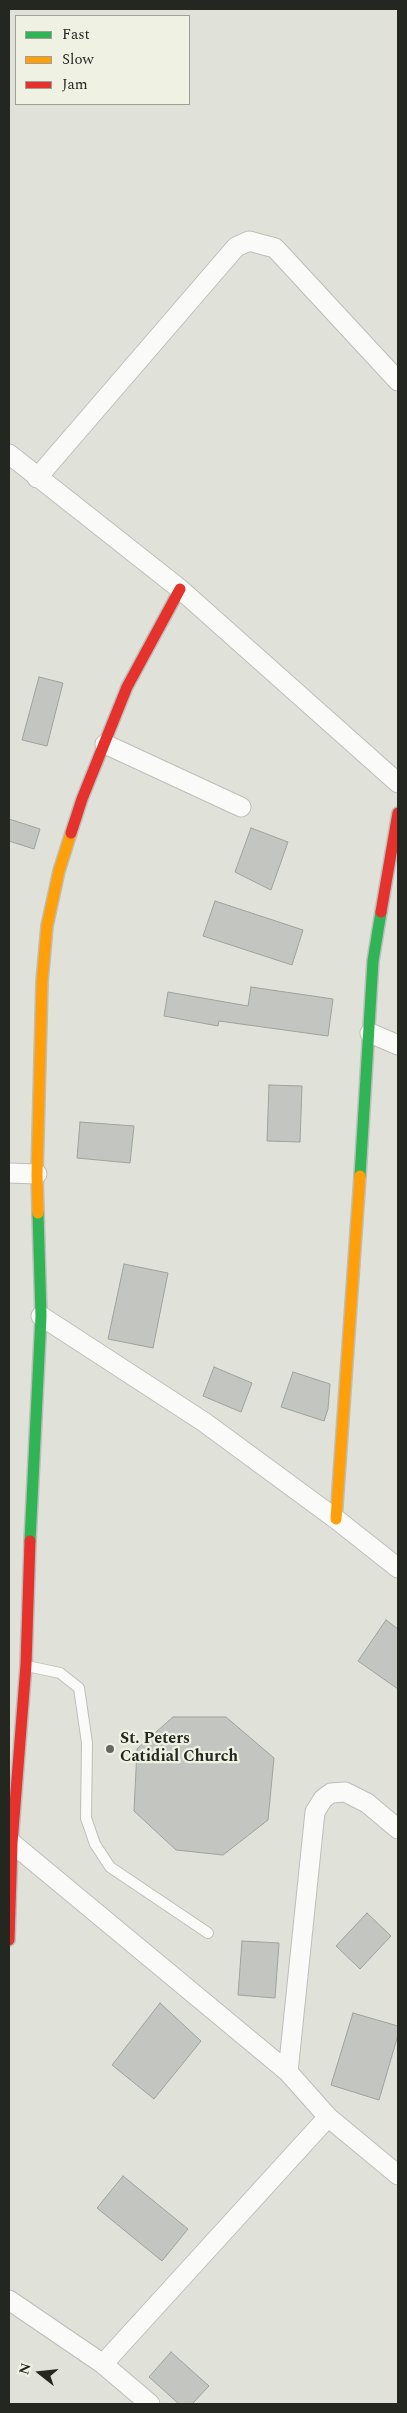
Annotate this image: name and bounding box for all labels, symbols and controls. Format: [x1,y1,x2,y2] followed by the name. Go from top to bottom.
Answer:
[15,15,190,105] legend
[62,23,90,46] text: Fast
[62,48,94,71] text: Slow
[62,73,88,96] text: Jam
[120,1730,238,1768] place label: St. Peters Catidial Church
[104,1743,116,1755] marker: St. Peters Catidial Church
[15,2348,65,2398] north arrow
[13,2360,37,2377] text: N

